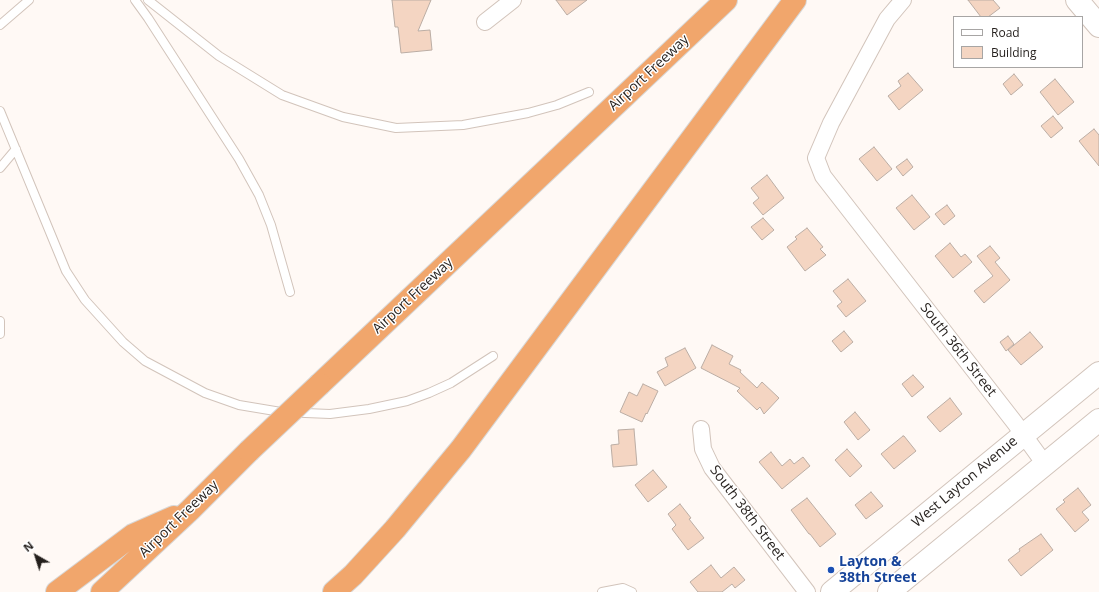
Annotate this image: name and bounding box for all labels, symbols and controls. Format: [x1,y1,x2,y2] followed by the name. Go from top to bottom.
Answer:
[953,16,1083,68] legend
[991,24,1020,41] text: Road
[605,31,693,115] street label: Airport Freeway
[991,44,1036,61] text: Building
[369,254,457,338] street label: Airport Freeway
[916,300,1000,400] street label: South 36th Street
[909,433,1021,531] street label: West Layton Avenue
[706,462,788,564] street label: South 38th Street
[136,477,222,561] street label: Airport Freeway
[16,536,56,576] north arrow
[20,538,36,555] text: N
[839,554,917,586] place label: Layton & 38th Street
[826,565,836,575] marker: Layton & 38th Street

